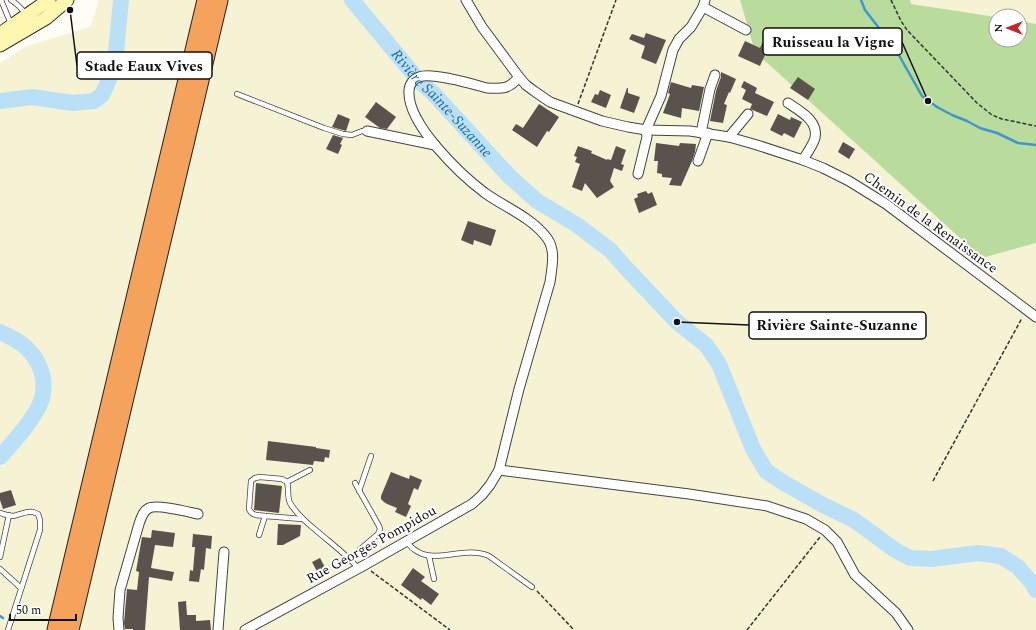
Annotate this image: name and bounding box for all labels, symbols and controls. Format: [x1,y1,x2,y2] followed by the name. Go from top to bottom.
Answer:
[988,8,1028,48] north arrow
[990,23,1007,32] text: N
[763,28,902,55] callout: Ruisseau la Vigne
[772,31,894,54] text: Ruisseau la Vigne
[385,44,498,163] water label: Rivière Sainte-Suzanne
[77,52,212,79] callout: Stade Eaux Vives
[85,55,203,78] text: Stade Eaux Vives
[859,166,1002,278] street label: Chemin de la Renaissance
[749,312,926,339] callout: Rivière Sainte-Suzanne
[756,314,918,337] text: Rivière Sainte-Suzanne
[302,500,440,589] street label: Rue Georges Pompidou
[10,596,76,622] scale bar
[16,601,41,620] text: 50 m

